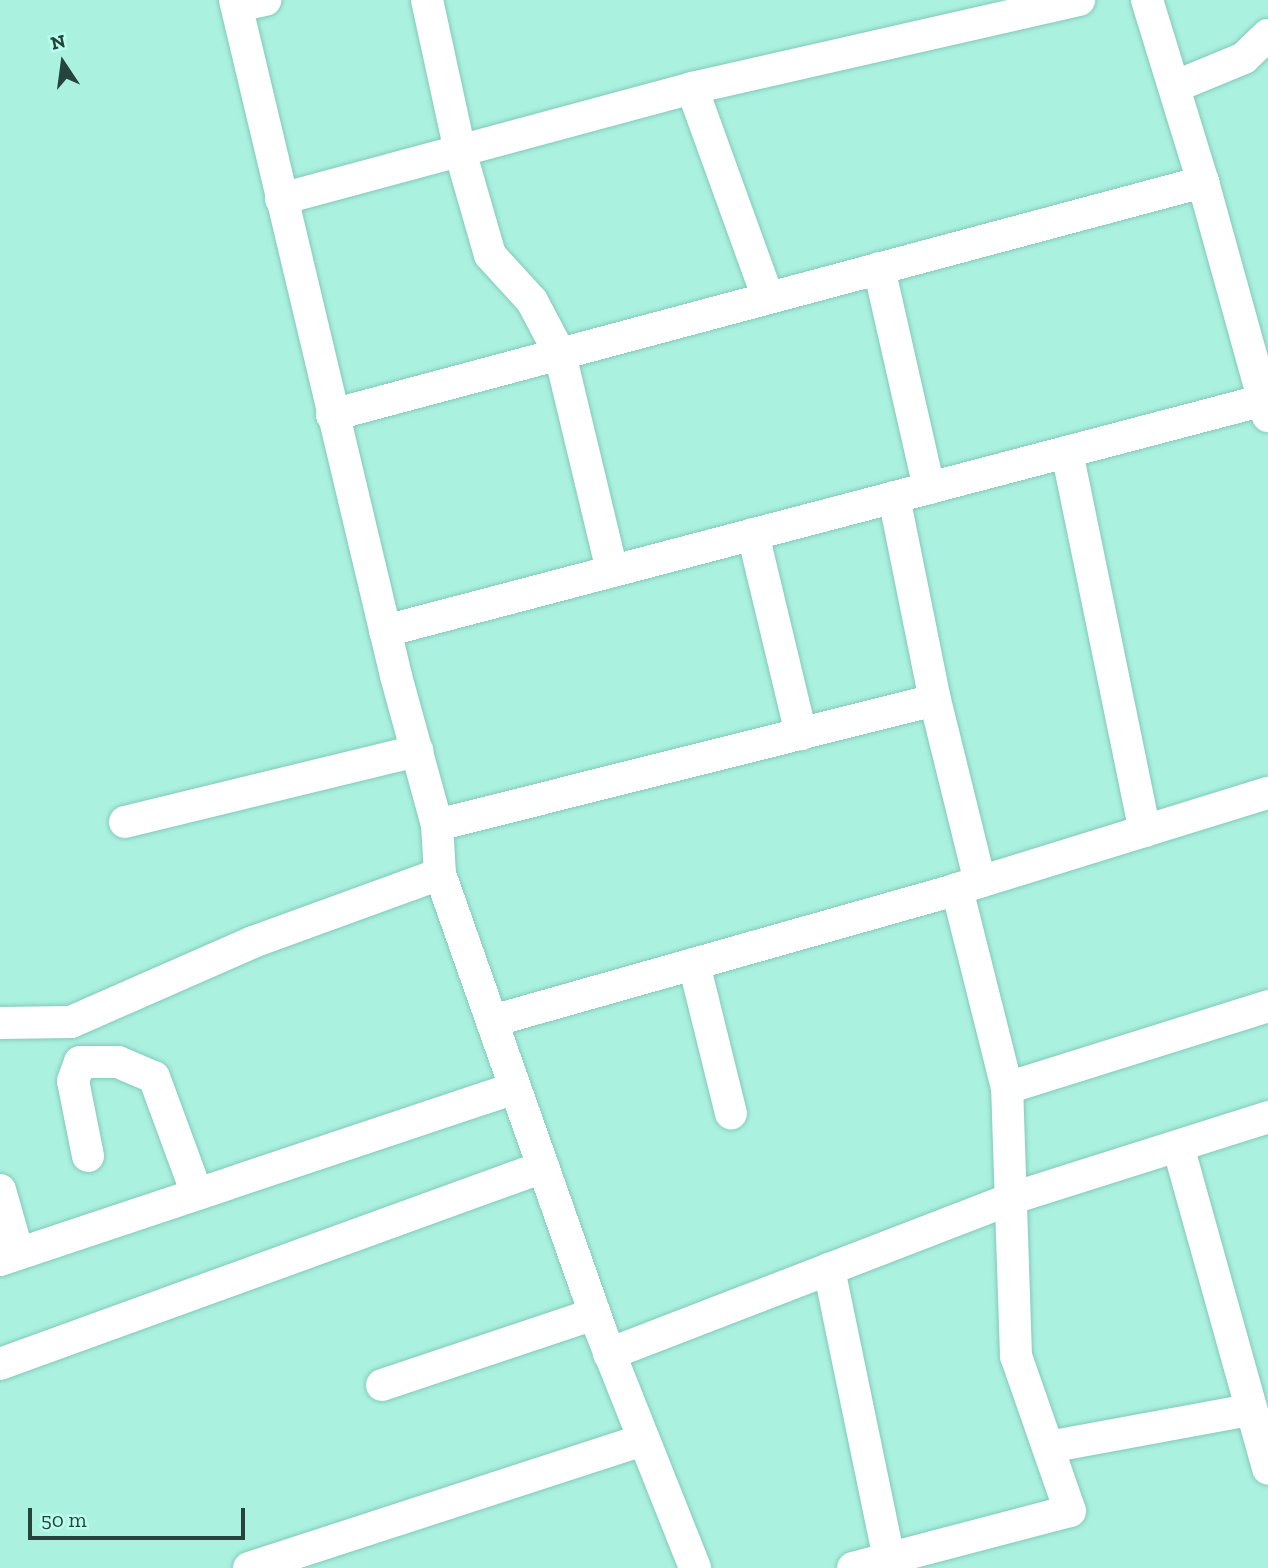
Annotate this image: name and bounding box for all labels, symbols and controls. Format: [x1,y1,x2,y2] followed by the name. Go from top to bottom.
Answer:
[28,28,98,98] north arrow
[49,29,68,55] text: N
[32,1494,248,1538] scale bar
[41,1507,87,1532] text: 50 m

